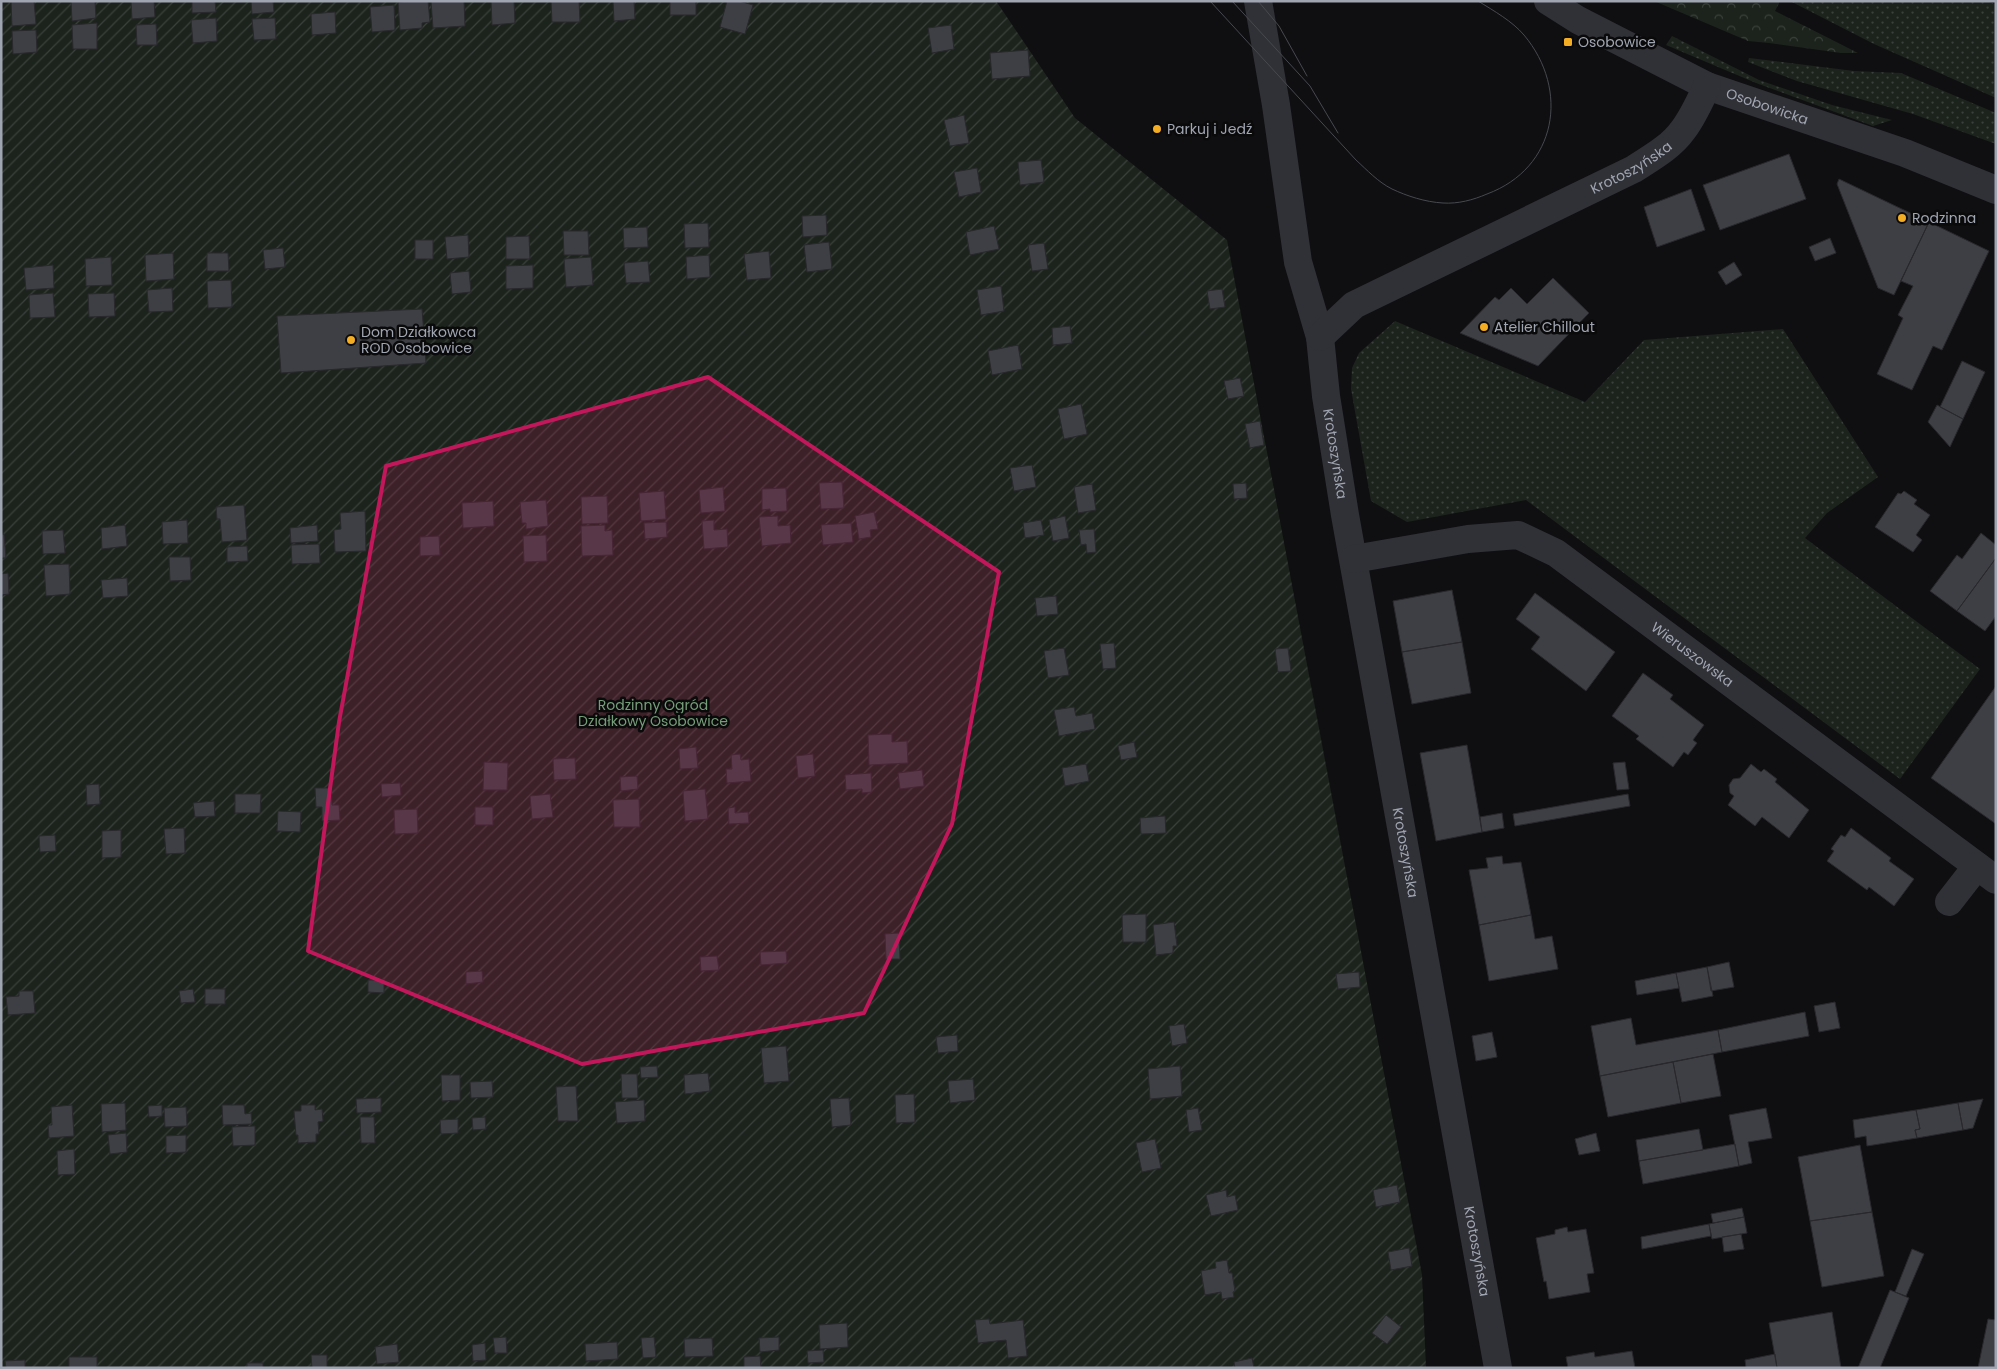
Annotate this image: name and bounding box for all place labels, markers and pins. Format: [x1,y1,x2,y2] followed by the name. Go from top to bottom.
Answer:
[1578,32,1656,52] place label: Osobowice
[1562,36,1574,48] marker: Osobowice
[1167,119,1252,139] place label: Parkuj i Jedź
[1151,123,1163,135] marker: Parkuj i Jedź
[1912,208,1976,228] place label: Rodzinna
[1896,212,1908,224] marker: Rodzinna
[1494,317,1595,337] place label: Atelier Chillout
[1478,321,1490,333] marker: Atelier Chillout
[361,322,476,358] place label: Dom Działkowca ROD Osobowice
[345,334,357,346] marker: Dom Działkowca ROD Osobowice

